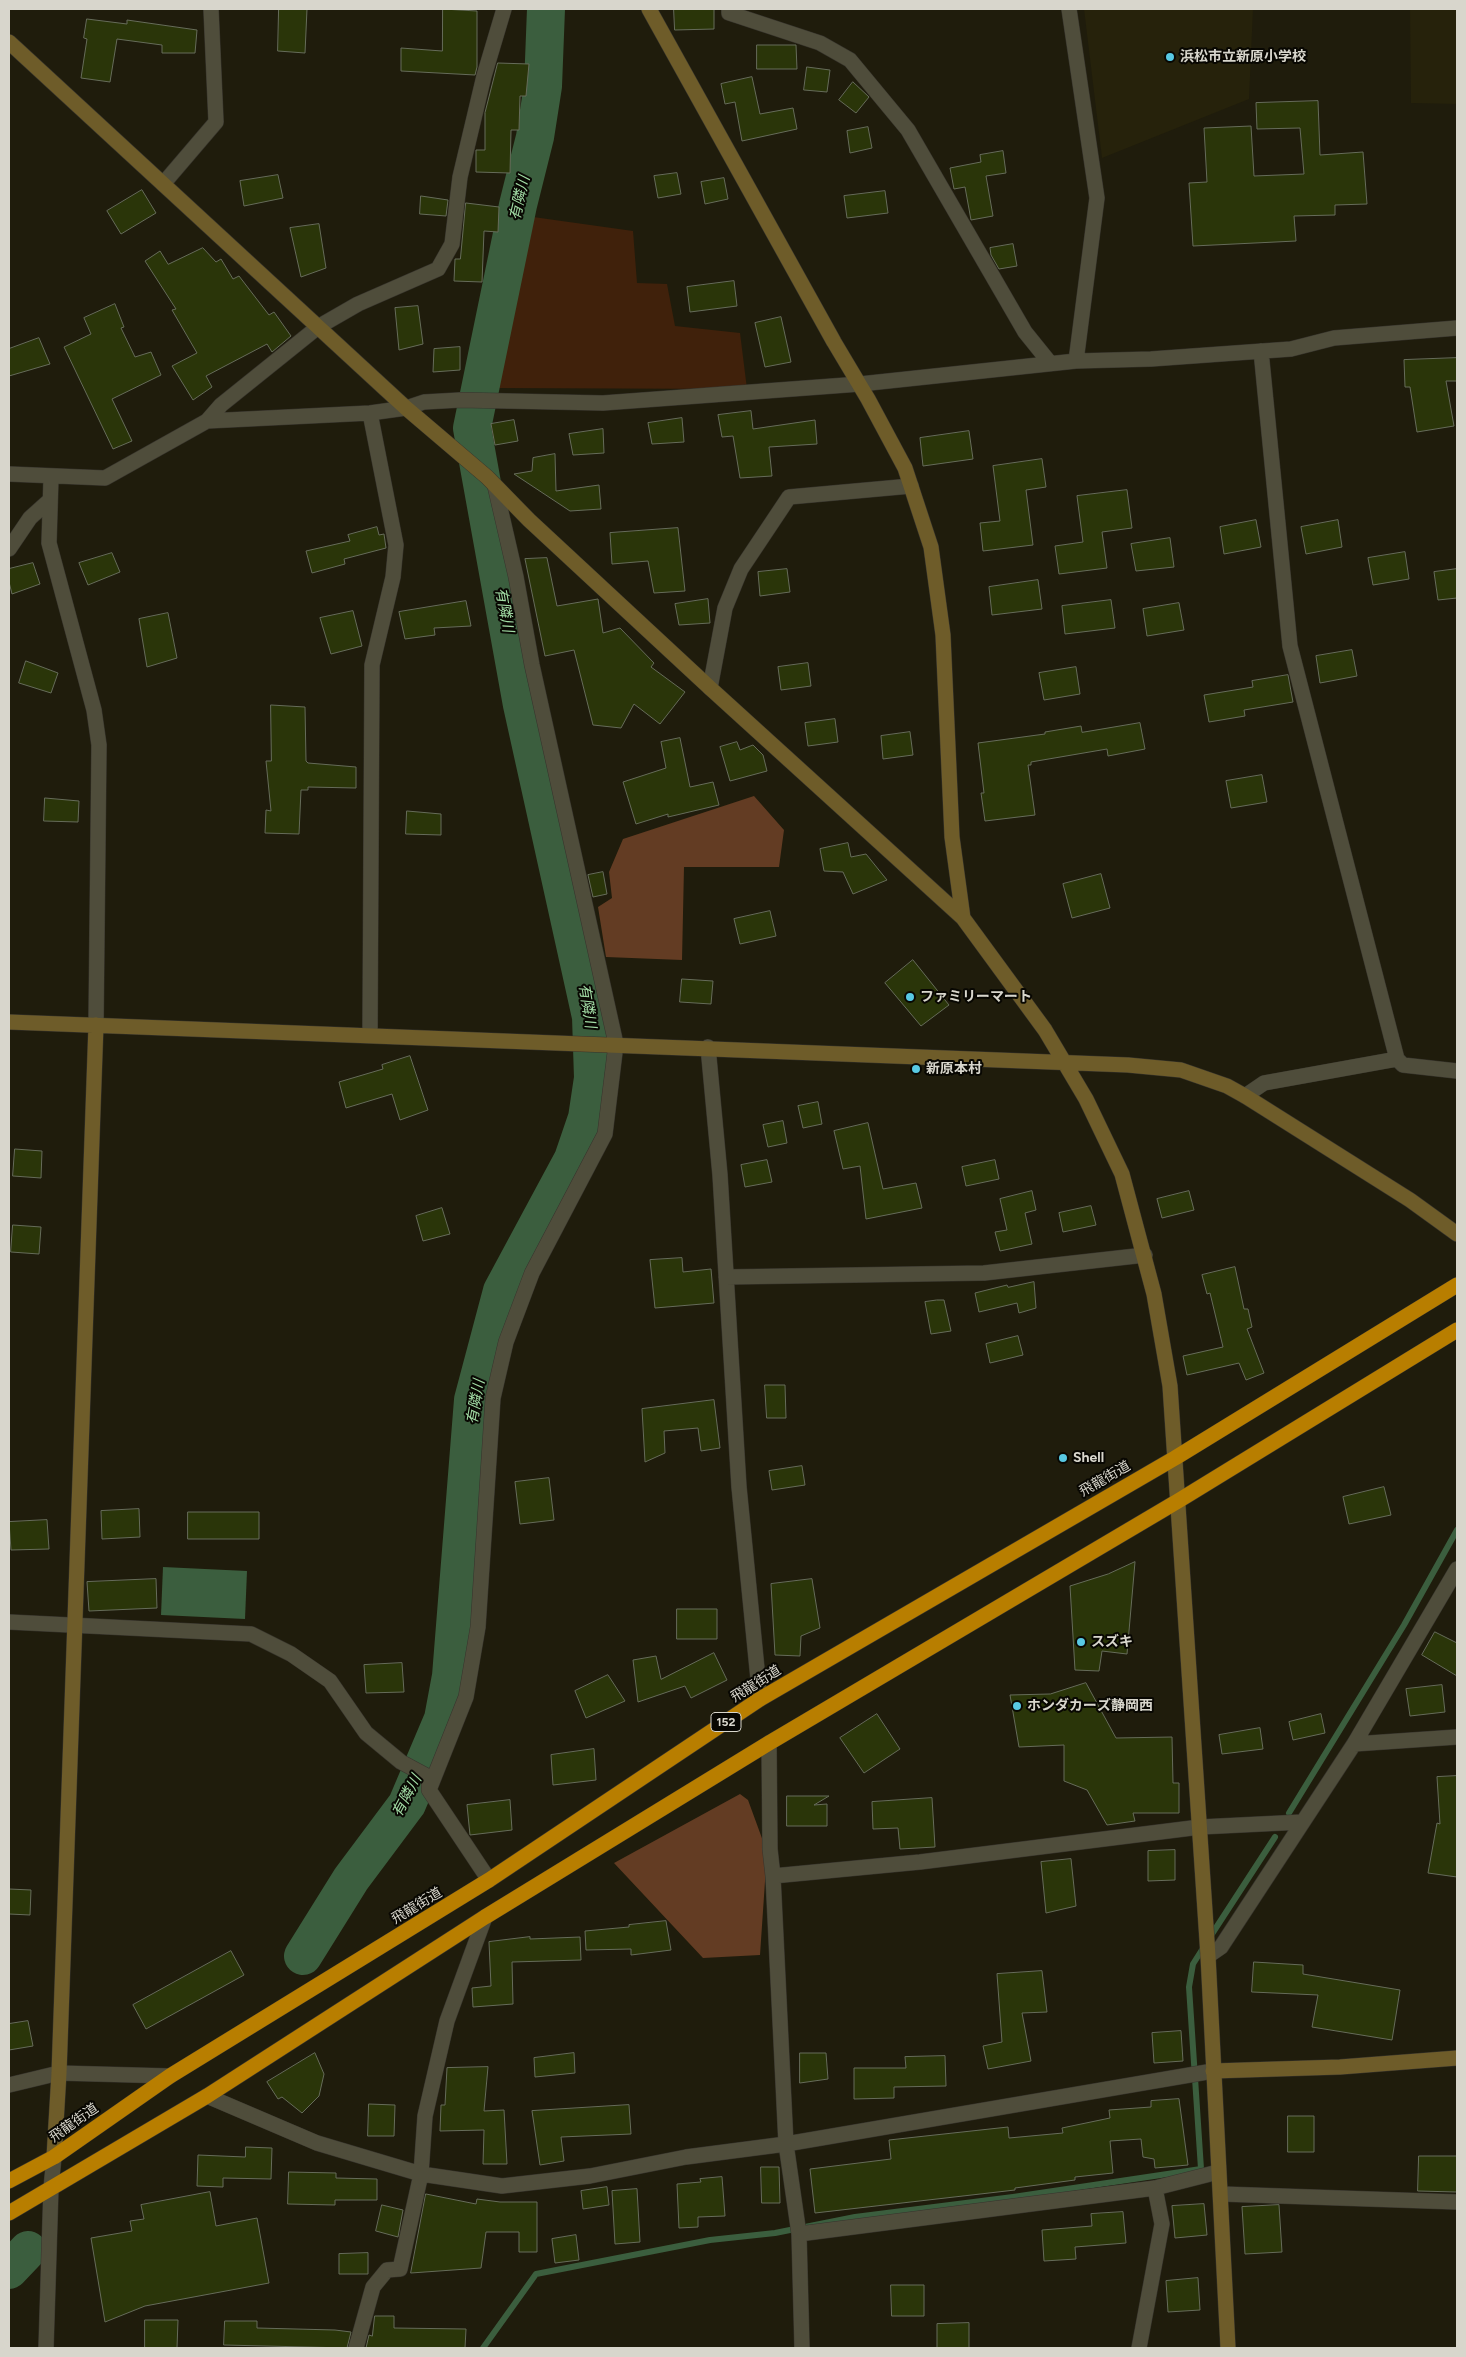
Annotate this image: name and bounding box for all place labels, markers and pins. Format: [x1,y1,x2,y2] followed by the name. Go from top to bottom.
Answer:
[1180,49,1306,65] place label: 浜松市立新原小学校
[1164,51,1176,63] marker: 浜松市立新原小学校
[920,989,1032,1005] place label: ファミリーマート
[904,991,916,1003] marker: ファミリーマート
[926,1061,982,1077] place label: 新原本村
[910,1063,922,1075] marker: 新原本村
[1073,1450,1104,1466] place label: Shell
[1057,1452,1069,1464] marker: Shell
[1091,1634,1133,1650] place label: スズキ
[1075,1636,1087,1648] marker: スズキ
[1027,1698,1153,1714] place label: ホンダカーズ静岡西
[1011,1700,1023,1712] marker: ホンダカーズ静岡西

